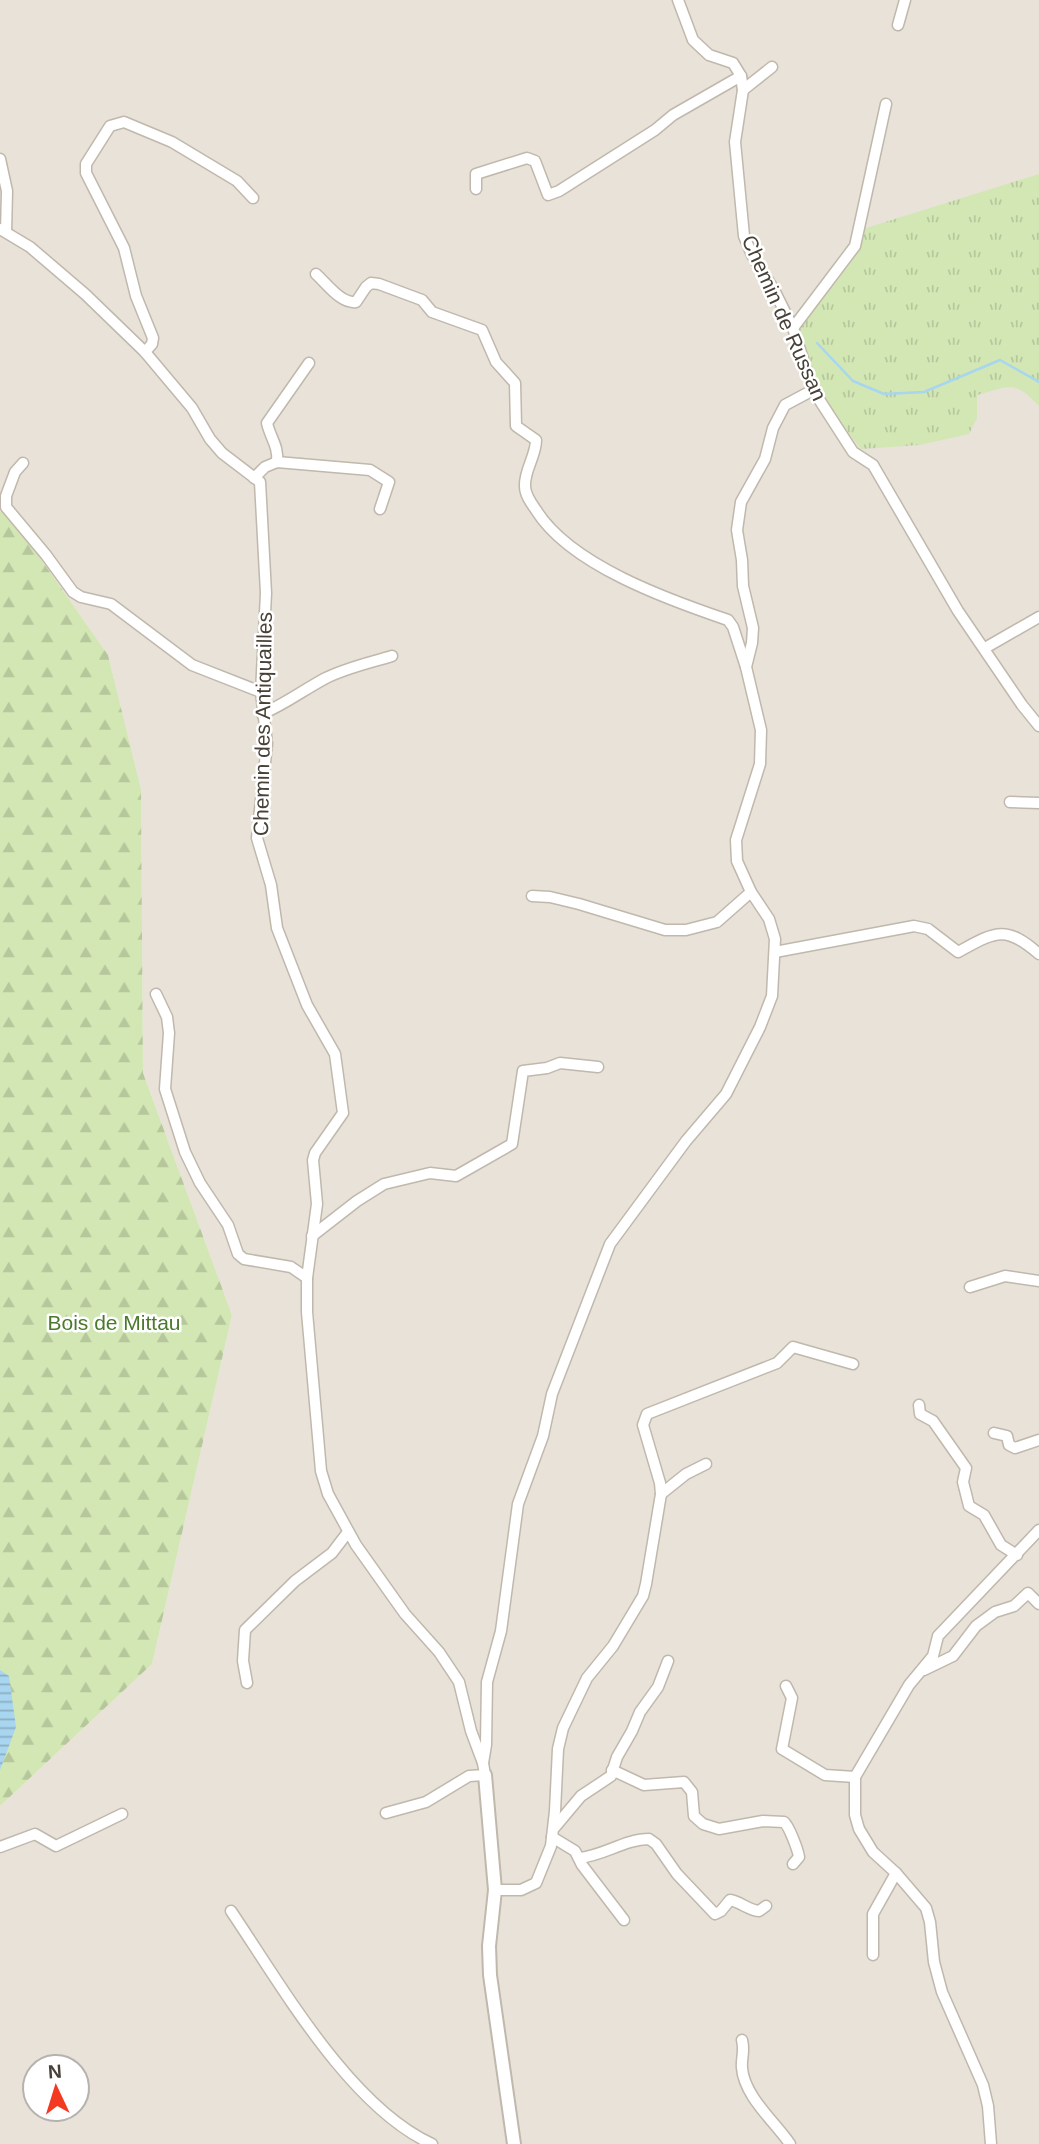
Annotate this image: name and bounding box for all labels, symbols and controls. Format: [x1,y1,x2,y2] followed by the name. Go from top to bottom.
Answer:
[738,232,831,404] street label: Chemin de Russan
[249,612,276,836] street label: Chemin des Antiquailles
[47,1311,181,1334] park label: Bois de Mittau
[21,2053,91,2123] north arrow
[47,2061,62,2082] text: N

